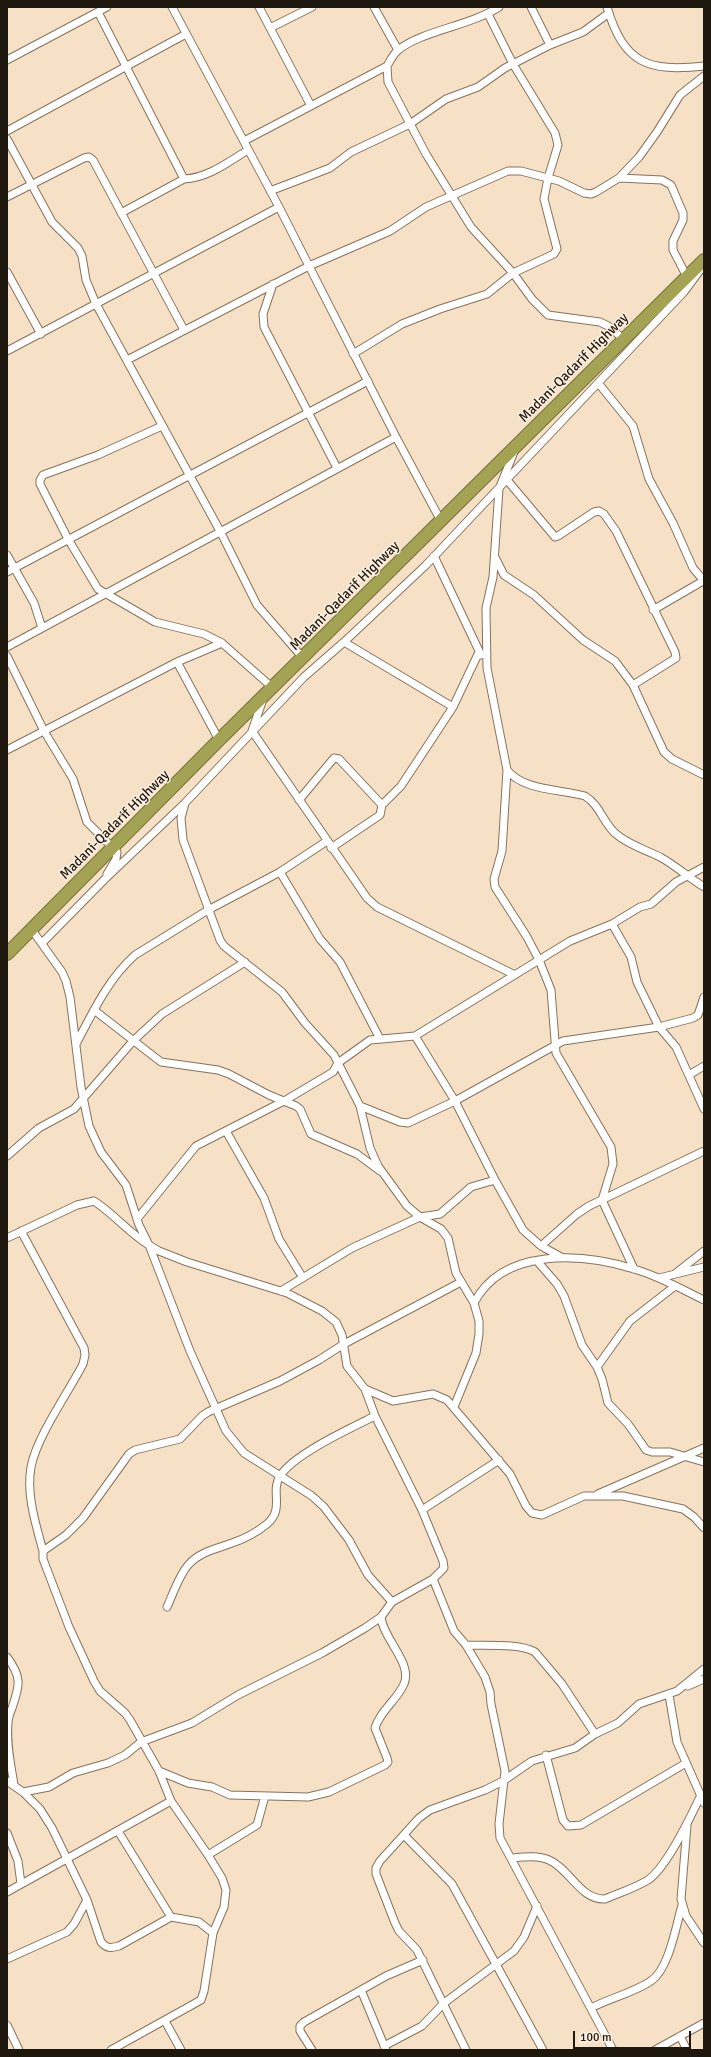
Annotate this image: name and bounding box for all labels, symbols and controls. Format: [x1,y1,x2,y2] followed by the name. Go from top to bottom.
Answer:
[516,310,632,426] street label: Madani-Qadarif Highway
[287,538,403,654] street label: Madani-Qadarif Highway
[57,767,173,883] street label: Madani-Qadarif Highway
[575,2023,693,2049] scale bar
[580,2030,612,2045] text: 100 m

